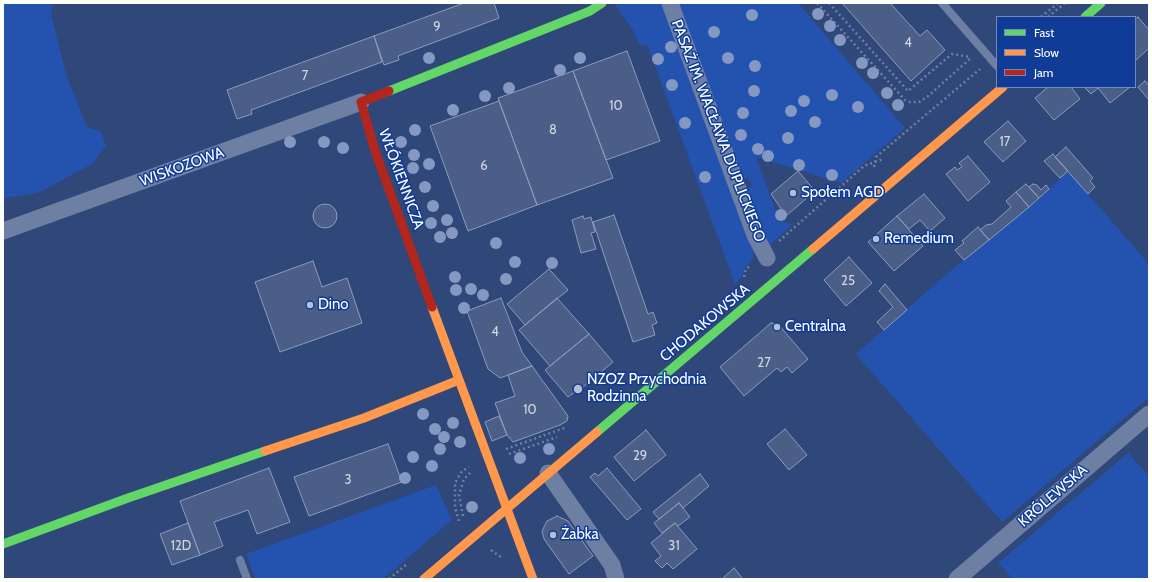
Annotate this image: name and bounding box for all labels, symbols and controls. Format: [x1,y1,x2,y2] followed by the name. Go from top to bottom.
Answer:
[996,16,1136,88] legend
[667,17,769,245] street label: PASAŻ IM. WACŁAWA DUPLICKIEGO
[433,19,441,35] house number: 9
[1034,25,1054,40] text: Fast
[904,35,912,51] house number: 4
[1034,45,1059,60] text: Slow
[1034,65,1053,80] text: Jam
[302,68,308,84] house number: 7
[609,98,623,114] house number: 10
[549,122,557,138] house number: 8
[374,126,428,232] street label: WŁÓKIENNICZA
[1000,134,1010,150] house number: 17
[137,143,227,191] street label: WISKOZOWA
[480,158,488,174] house number: 6
[801,184,884,202] place label: Społem AGD
[788,188,798,198] marker: Społem AGD
[884,230,954,248] place label: Remedium
[871,234,881,244] marker: Remedium
[841,273,855,289] house number: 25
[656,280,754,366] street label: CHODAKOWSKA
[318,296,349,314] place label: Dino
[305,300,315,310] marker: Dino
[785,318,846,336] place label: Centralna
[772,322,782,332] marker: Centralna
[491,324,499,340] house number: 4
[757,355,771,371] house number: 27
[587,371,706,406] place label: NZOZ Przychodnia Rodzinna
[572,383,584,395] marker: NZOZ Przychodnia Rodzinna
[523,402,537,418] house number: 10
[633,448,647,464] house number: 29
[1015,461,1091,531] street label: KRÓLEWSKA
[344,472,352,488] house number: 3
[561,526,599,544] place label: Żabka
[548,530,558,540] marker: Żabka
[171,538,191,554] house number: 12D
[668,538,680,554] house number: 31

